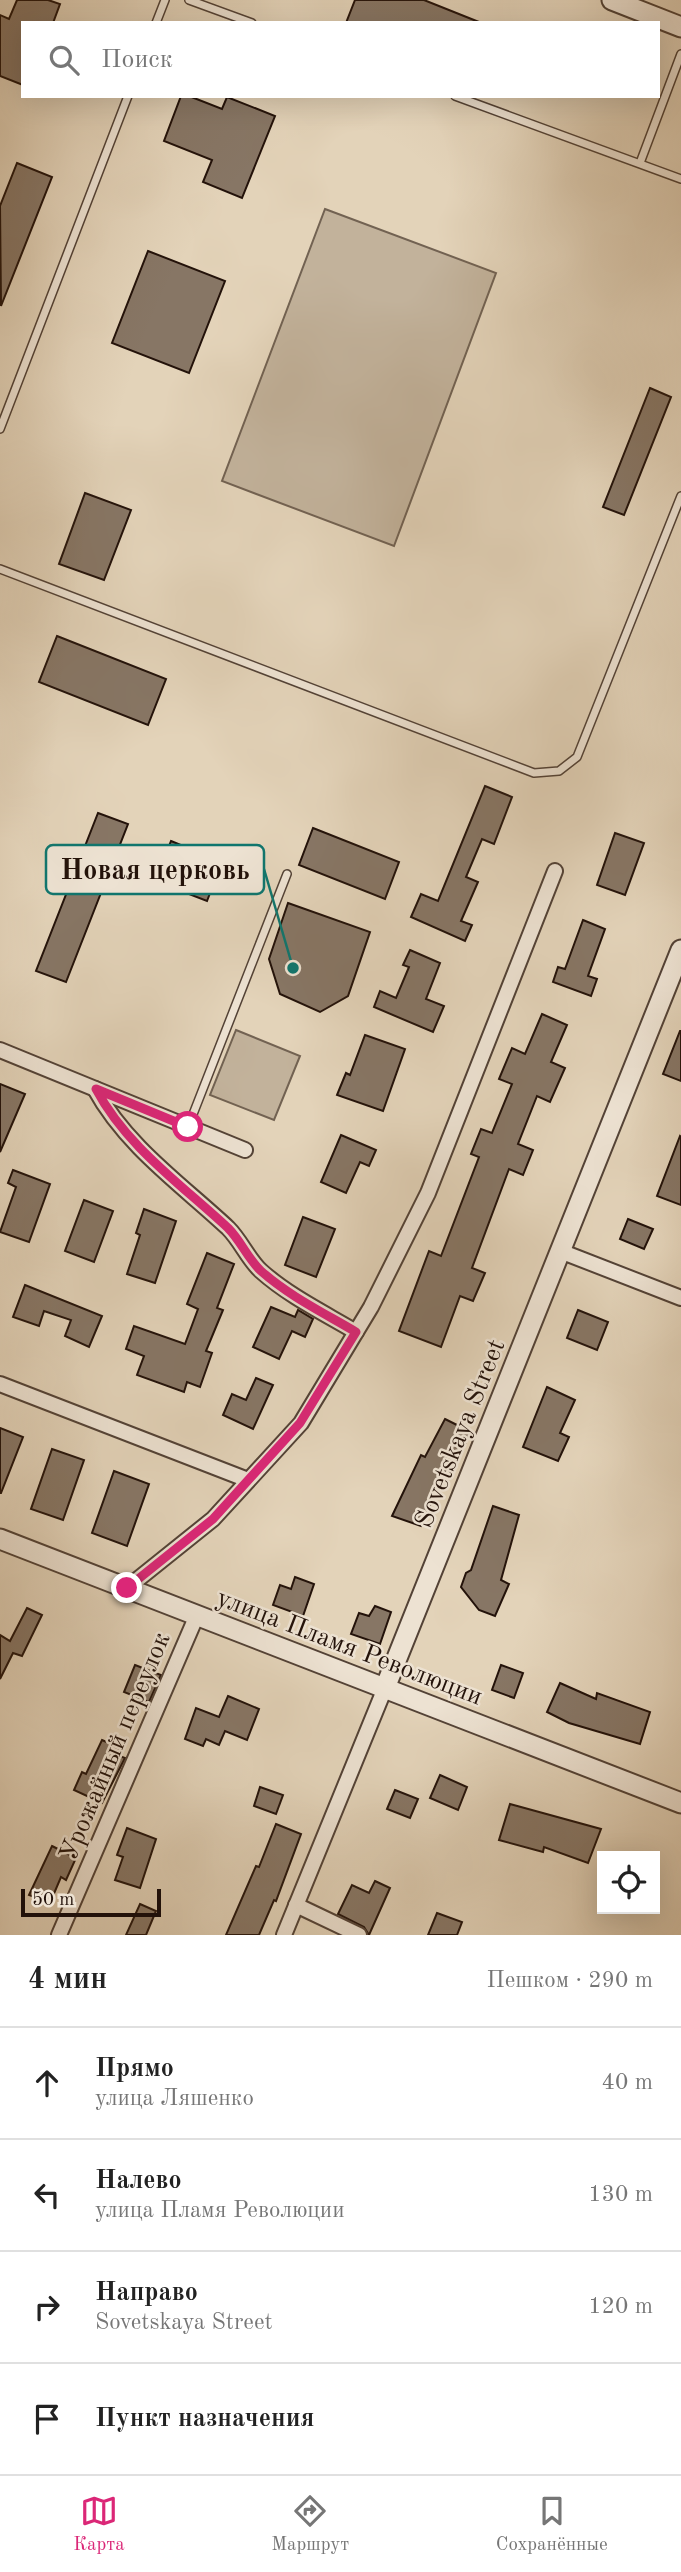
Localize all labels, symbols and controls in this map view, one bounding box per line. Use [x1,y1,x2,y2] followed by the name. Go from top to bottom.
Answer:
[21,21,660,98] search box
[45,41,83,79] icon: search
[101,47,173,73] text: Поиск
[46,845,264,894] callout: Новая церковь
[60,858,250,886] text: Новая церковь
[172,1111,203,1142] route start
[411,1336,511,1532] street label: Sovetskaya Street
[111,1572,142,1603] route end
[213,1585,486,1711] street label: улица Пламя Революции
[56,1629,176,1865] street label: Урожайный переулок
[597,1851,660,1914] map controls
[597,1851,660,1914] button: locate
[21,1886,161,1918] scale bar
[32,1891,74,1910] text: 50 m
[28,1965,107,1995] text: 4 мин
[487,1969,653,1992] text: Пешком · 290 m
[95,2056,174,2082] text: Прямо
[28,2064,66,2102] icon: ahead
[602,2071,653,2094] text: 40 m
[95,2087,254,2110] text: улица Ляшенко
[95,2168,182,2194] text: Налево
[28,2176,66,2214] icon: left
[588,2183,653,2206] text: 130 m
[95,2199,345,2222] text: улица Пламя Революции
[95,2280,198,2306] text: Направо
[28,2288,66,2326] icon: right
[588,2295,653,2318] text: 120 m
[95,2311,273,2334] text: Sovetskaya Street
[28,2400,66,2438] icon: arrive
[95,2406,314,2432] text: Пункт назначения
[73,2492,125,2557] tab: Карта
[271,2492,349,2557] tab: Маршрут
[496,2492,608,2557] tab: Сохранённые

